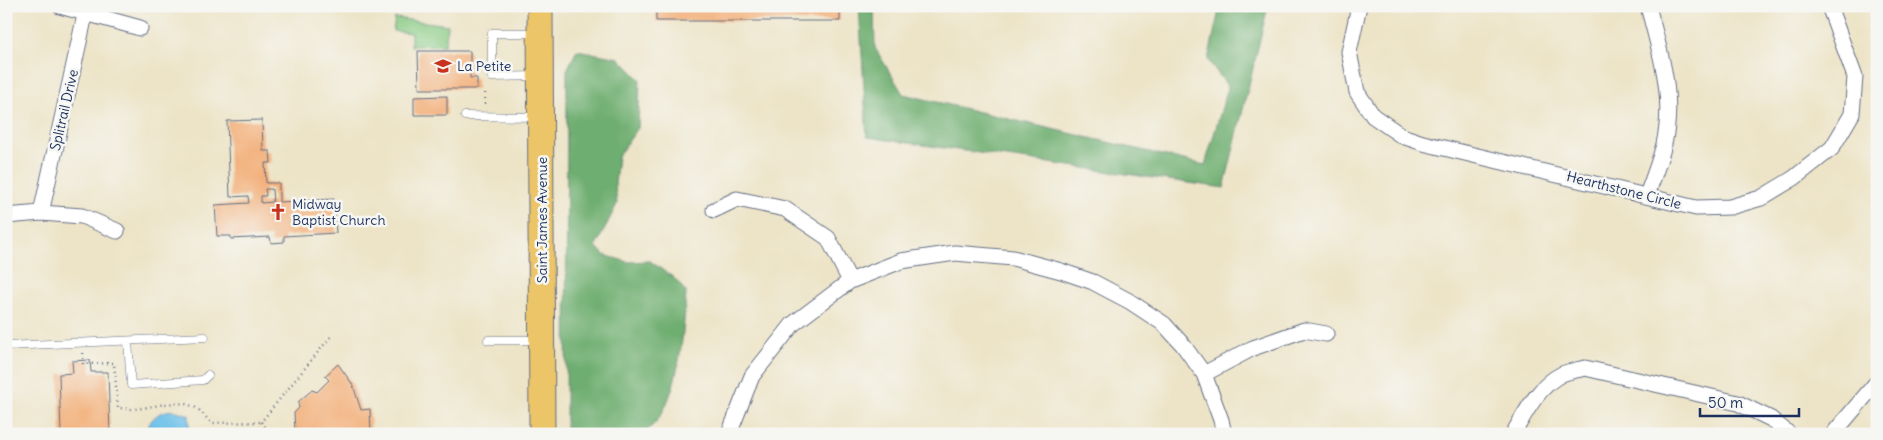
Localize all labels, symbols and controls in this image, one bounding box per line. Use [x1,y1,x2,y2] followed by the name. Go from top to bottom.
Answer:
[433,56,453,76] school or university icon: La Petite
[457,57,511,75] place label: La Petite
[46,68,82,152] street label: Splitrail Drive
[533,157,551,283] street label: Saint James Avenue
[1565,167,1683,213] street label: Hearthstone Circle
[292,195,386,229] place label: Midway Baptist Church
[268,202,288,222] church icon: Midway Baptist Church
[1700,385,1799,417] scale bar
[1708,393,1743,412] text: 50 m

